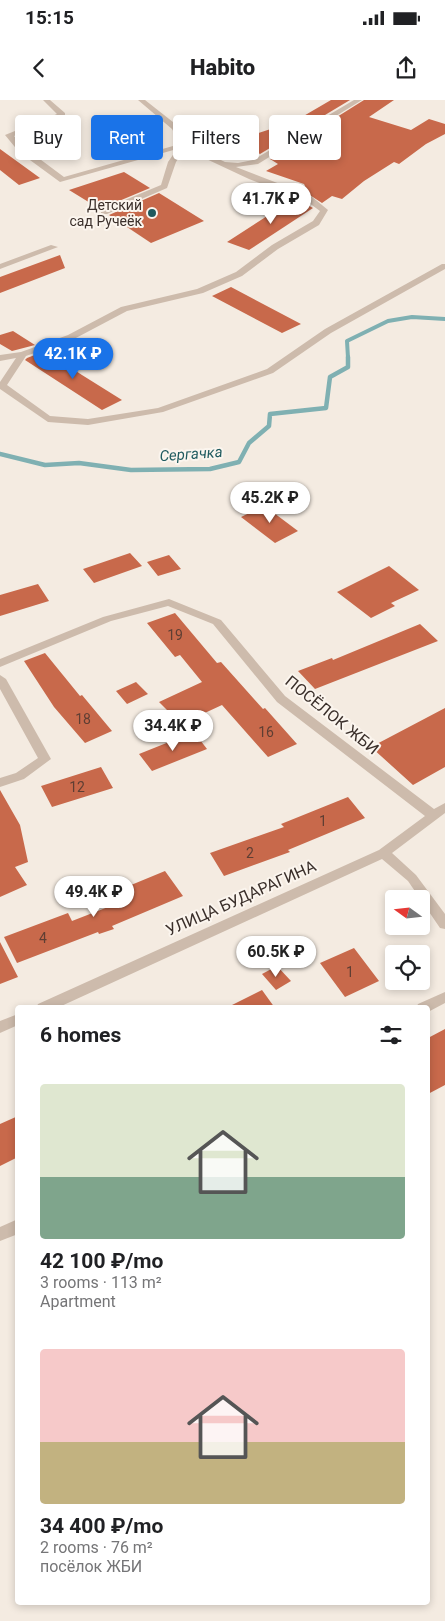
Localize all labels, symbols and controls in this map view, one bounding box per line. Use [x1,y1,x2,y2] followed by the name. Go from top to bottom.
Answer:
[25,6,74,29] text: 15:15
[25,54,53,82] icon: back
[392,54,420,82] icon: share
[190,55,255,80] text: Habito
[15,115,81,160] chip: Buy
[91,115,163,160] chip: Rent
[173,115,259,160] chip: Filters
[269,115,341,160] chip: New
[225,182,317,225] pin: 41.7K ₽
[242,189,300,208] text: 41.7K ₽
[70,197,142,229] place label: Детский сад Ручеёк
[146,207,158,219] marker: Детский сад Ручеёк
[27,338,119,380] pin: 42.1K ₽
[44,344,102,363] text: 42.1K ₽
[159,443,223,465] water label: Сергачка
[224,482,316,524] pin: 45.2K ₽
[241,488,299,507] text: 45.2K ₽
[167,627,183,643] house number: 19
[282,672,382,758] street label: ПОСЁЛОК ЖБИ
[127,710,219,752] pin: 34.4K ₽
[75,711,91,727] house number: 18
[144,716,202,735] text: 34.4K ₽
[258,724,274,740] house number: 16
[69,779,85,795] house number: 12
[319,813,327,829] house number: 1
[246,845,254,861] house number: 2
[163,856,320,940] street label: УЛИЦА БУДАРАГИНА
[48,876,140,918] pin: 49.4K ₽
[65,882,123,901] text: 49.4K ₽
[385,890,430,935] north arrow
[385,890,430,990] map controls
[39,930,47,946] house number: 4
[230,936,322,978] pin: 60.5K ₽
[247,942,305,961] text: 60.5K ₽
[385,945,430,990] button: locate
[346,964,354,980] house number: 1
[377,1021,405,1049] icon: filters
[40,1023,121,1047] text: 6 homes
[178,1117,268,1207] icon: home
[40,1249,163,1273] text: 42 100 ₽/mo
[40,1273,162,1292] text: 3 rooms · 113 m²
[40,1292,116,1311] text: Apartment
[178,1382,268,1472] icon: home
[40,1514,163,1538] text: 34 400 ₽/mo
[40,1538,153,1557] text: 2 rooms · 76 m²
[40,1557,142,1576] text: посёлок ЖБИ

